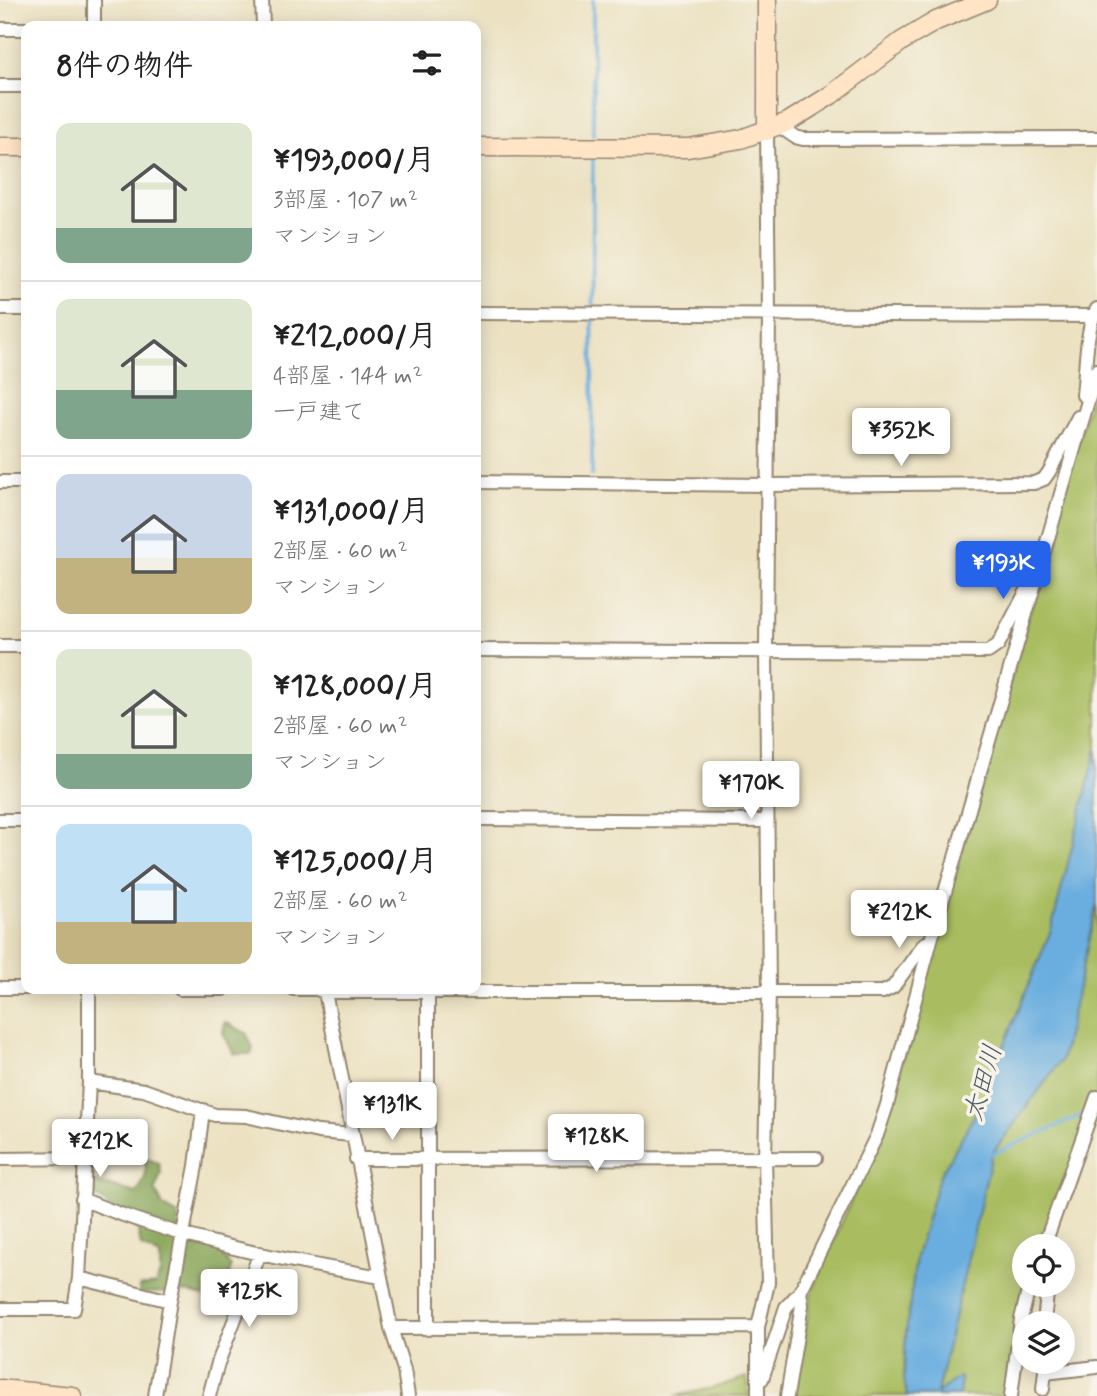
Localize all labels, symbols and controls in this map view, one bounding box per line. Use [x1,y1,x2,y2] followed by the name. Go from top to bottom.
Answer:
[408,44,446,82] icon: filters
[56,47,193,86] text: 8件の物件
[273,141,435,180] text: ¥193,000/月
[112,151,196,235] icon: home
[273,186,418,216] text: 3部屋 · 107 m²
[273,222,387,252] text: マンション
[273,317,437,356] text: ¥212,000/月
[112,327,196,411] icon: home
[273,362,423,392] text: 4部屋 · 144 m²
[273,398,365,428] text: 一戸建て
[852,408,950,468] pin: ¥352K
[868,416,934,446] text: ¥352K
[273,492,430,531] text: ¥131,000/月
[112,502,196,586] icon: home
[273,537,408,567] text: 2部屋 · 60 m²
[954,542,1052,601] pin: ¥193K
[972,549,1034,579] text: ¥193K
[273,573,387,603] text: マンション
[273,667,437,706] text: ¥128,000/月
[112,677,196,761] icon: home
[273,712,408,742] text: 2部屋 · 60 m²
[273,748,387,778] text: マンション
[702,762,800,821] pin: ¥170K
[718,769,784,799] text: ¥170K
[273,842,438,881] text: ¥125,000/月
[112,852,196,936] icon: home
[273,887,408,917] text: 2部屋 · 60 m²
[850,890,948,950] pin: ¥212K
[867,898,931,928] text: ¥212K
[273,923,387,953] text: マンション
[957,1041,1011,1125] water label: 太田川
[343,1082,441,1142] pin: ¥131K
[363,1090,421,1120] text: ¥131K
[547,1114,645,1174] pin: ¥128K
[51,1120,149,1179] pin: ¥212K
[564,1122,628,1152] text: ¥128K
[68,1127,132,1157] text: ¥212K
[1012,1234,1075,1374] map controls
[1012,1234,1075,1297] button: locate
[200,1270,298,1329] pin: ¥125K
[217,1277,281,1307] text: ¥125K
[1012,1311,1075,1374] button: layers

